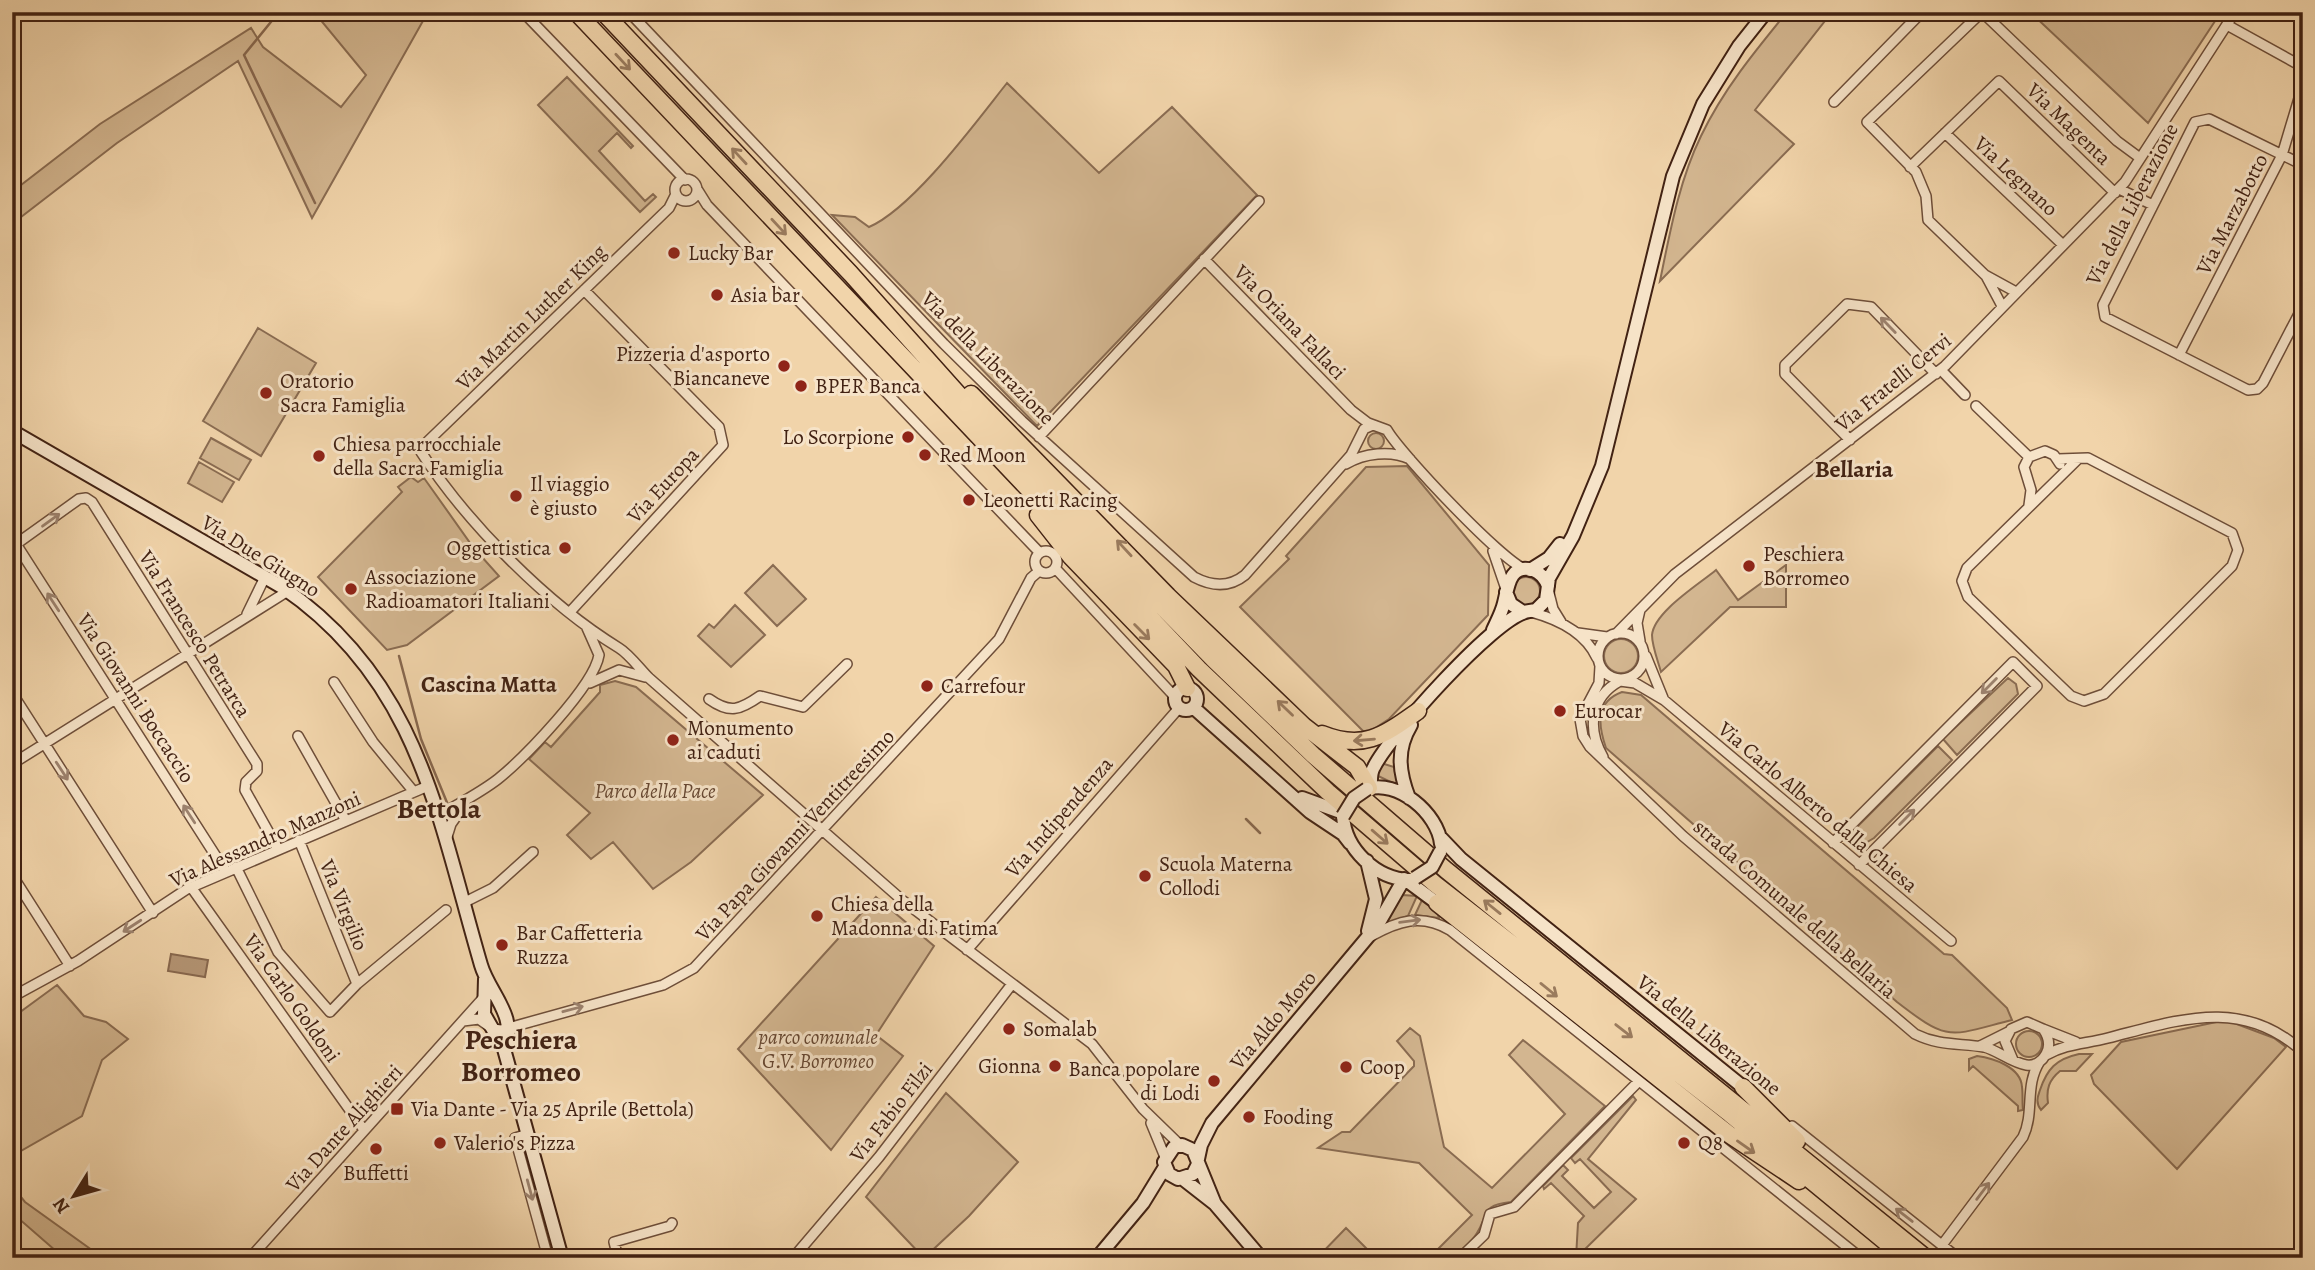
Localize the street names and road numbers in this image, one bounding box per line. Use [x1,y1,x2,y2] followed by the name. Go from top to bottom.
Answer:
[2020,76,2117,172] street label: Via Magenta
[2079,118,2185,291] street label: Via della Liberazione
[1967,129,2064,222] street label: Via Legnano
[2189,149,2274,280] street label: Via Marzabotto
[449,238,613,397] street label: Via Martin Luther King
[1227,258,1352,386] street label: Via Oriana Fallaci
[914,284,1061,431] street label: Via della Liberazione
[1828,326,1957,438] street label: Via Fratelli Cervi
[620,441,706,530] street label: Via Europa
[196,508,326,604] street label: Via Due Giugno
[132,544,258,723] street label: Via Francesco Petrarca
[70,607,201,788] street label: Via Giovanni Boccaccio
[1712,715,1924,899] street label: Via Carlo Alberto dalla Chiesa
[689,723,901,948] street label: Via Papa Giovanni Ventitreesimo
[998,750,1119,884] street label: Via Indipendenza
[164,784,365,894] street label: Via Alessandro Manzoni
[1687,813,1903,1005] street label: strada Comunale della Bellaria
[313,854,375,955] street label: Via Virgilio
[237,927,347,1068] street label: Via Carlo Goldoni
[1223,965,1323,1076] street label: Via Aldo Moro
[1630,968,1787,1102] street label: Via della Liberazione
[843,1056,939,1169] street label: Via Fabio Filzi
[279,1058,409,1198] street label: Via Dante Alighieri

